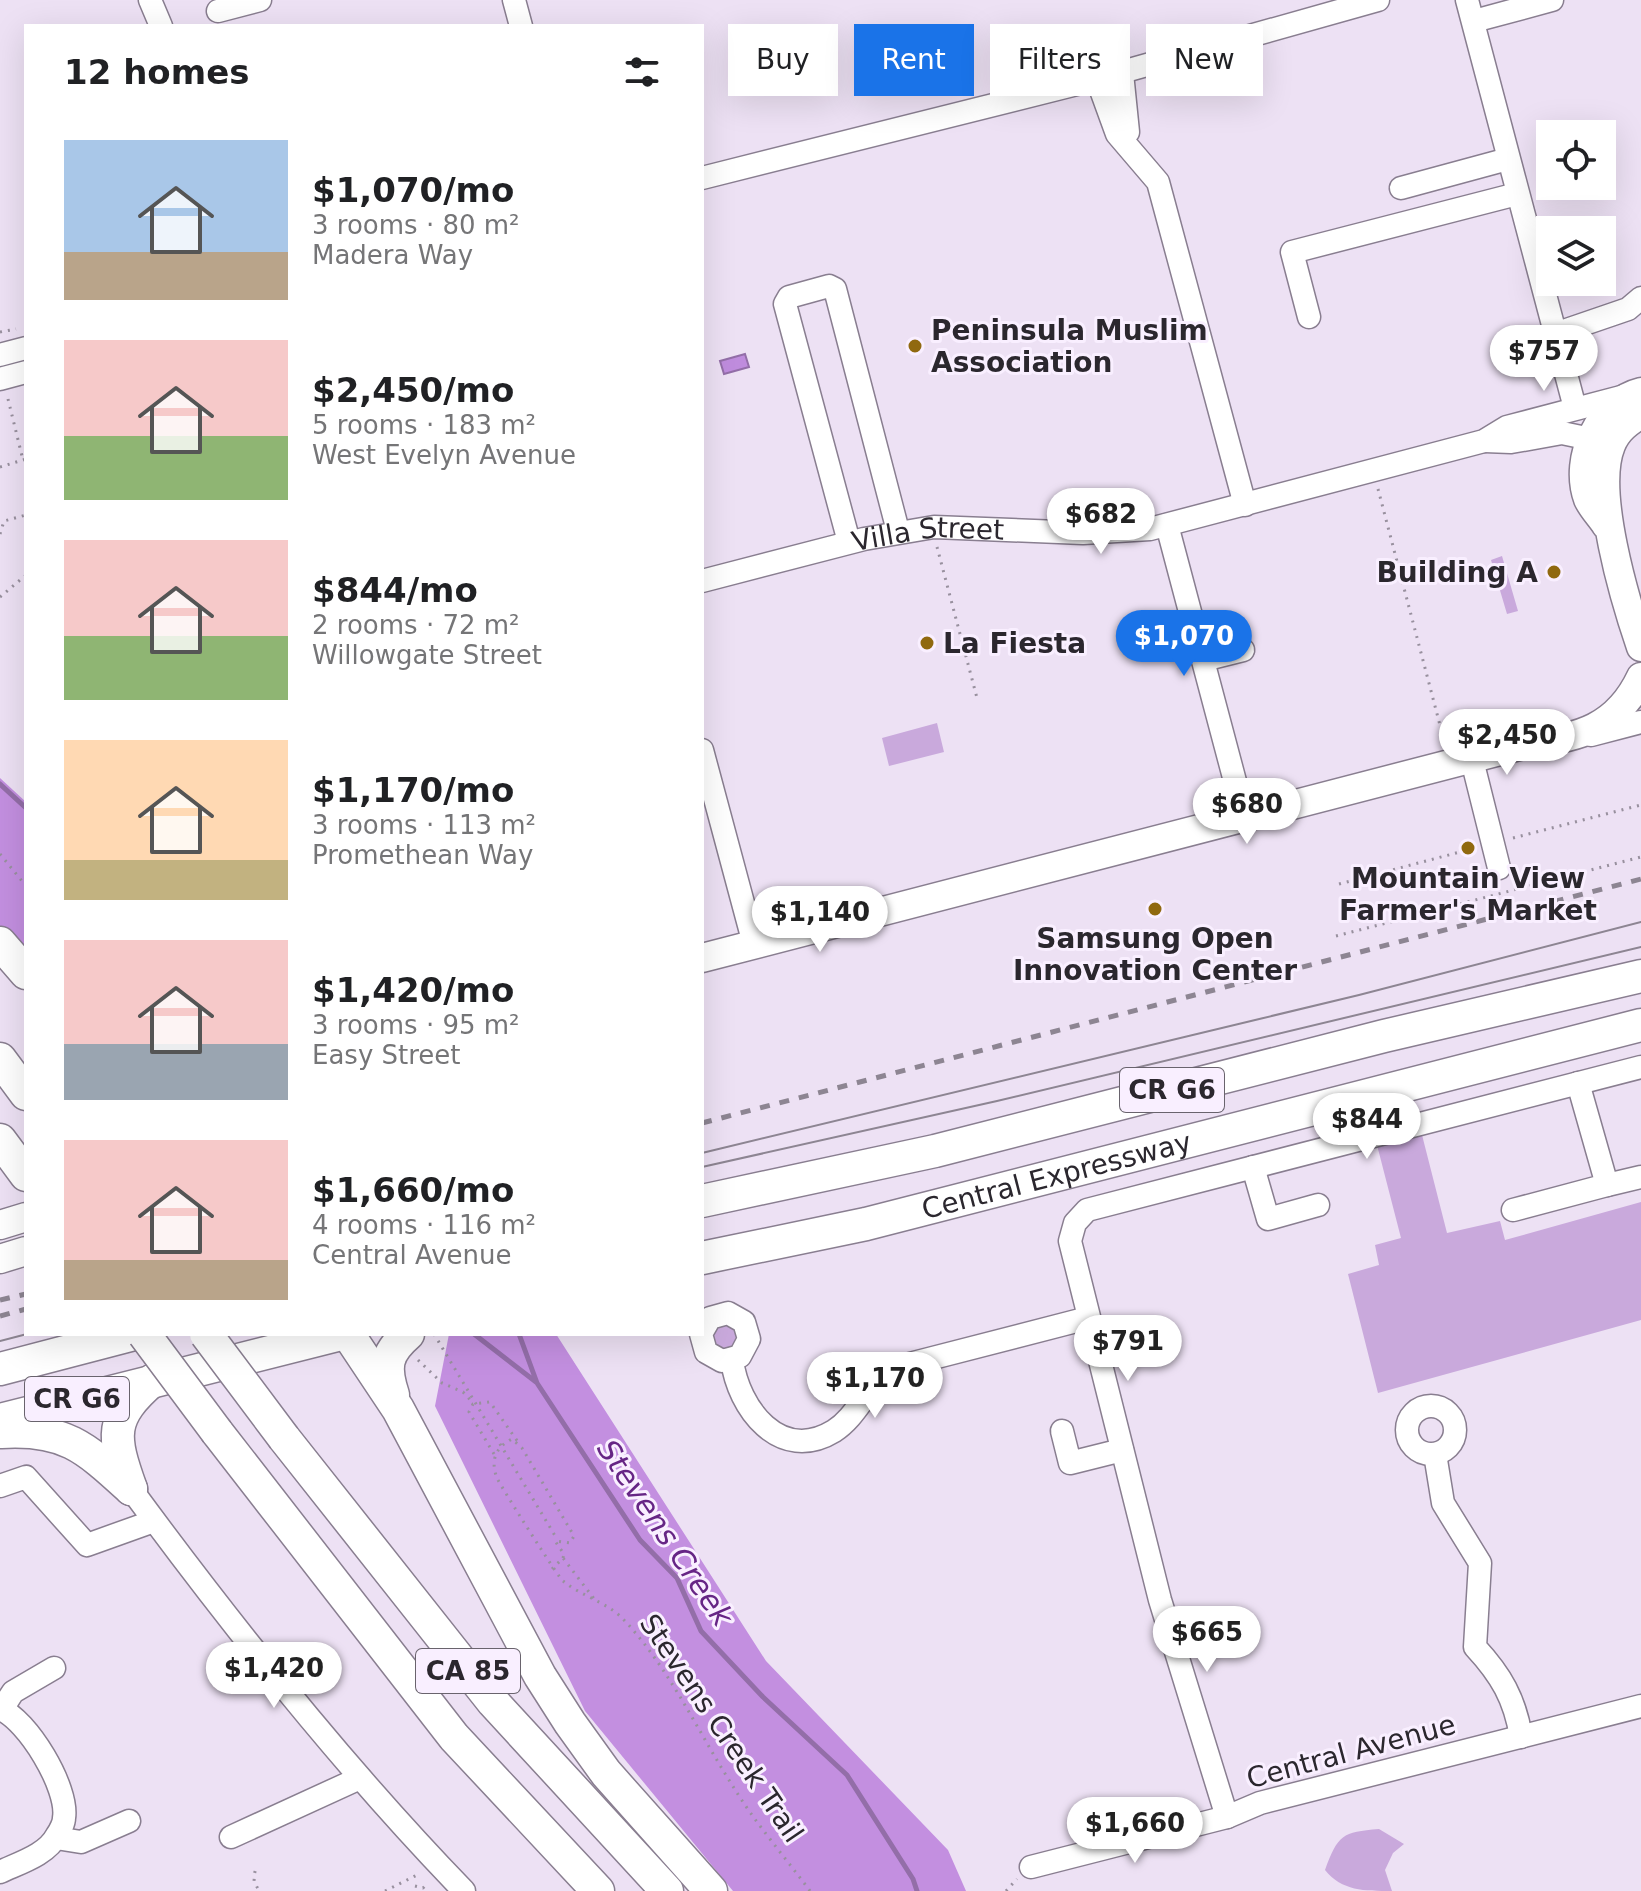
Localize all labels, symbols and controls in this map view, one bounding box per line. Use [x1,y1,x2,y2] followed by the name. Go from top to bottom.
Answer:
[728,24,838,96] chip: Buy
[854,24,974,96] chip: Rent
[990,24,1130,96] chip: Filters
[1146,24,1263,96] chip: New
[620,50,664,94] icon: filters
[64,52,249,92] text: 12 homes
[1536,120,1616,296] map controls
[1536,120,1616,200] button: locate
[312,170,514,210] text: $1,070/mo
[128,172,224,268] icon: home
[312,210,520,240] text: 3 rooms · 80 m²
[1536,216,1616,296] button: layers
[312,240,473,270] text: Madera Way
[931,314,1208,379] place label: Peninsula Muslim Association
[1497,325,1591,393] pin: $757
[1508,336,1580,366] text: $757
[906,337,924,355] marker: Peninsula Muslim Association
[312,370,514,410] text: $2,450/mo
[128,372,224,468] icon: home
[312,410,536,440] text: 5 rooms · 183 m²
[312,440,576,470] text: West Evelyn Avenue
[1054,488,1148,556] pin: $682
[1065,499,1137,529] text: $682
[848,511,1005,558] street label: Villa Street
[1376,556,1538,589] place label: Building A
[1545,563,1563,581] marker: Building A
[312,570,478,610] text: $844/mo
[128,572,224,668] icon: home
[312,610,520,640] text: 2 rooms · 72 m²
[1119,610,1249,678] pin: $1,070
[1134,621,1234,651] text: $1,070
[943,627,1086,660] place label: La Fiesta
[918,634,936,652] marker: La Fiesta
[312,640,542,670] text: Willowgate Street
[1442,709,1572,777] pin: $2,450
[1457,720,1557,750] text: $2,450
[312,770,514,810] text: $1,170/mo
[128,772,224,868] icon: home
[1200,778,1294,846] pin: $680
[1211,789,1283,819] text: $680
[312,810,536,840] text: 3 rooms · 113 m²
[1459,839,1477,857] marker: Mountain View Farmer's Market
[312,840,533,870] text: Promethean Way
[1339,862,1597,927] place label: Mountain View Farmer's Market
[755,886,885,954] pin: $1,140
[770,897,870,927] text: $1,140
[1146,900,1164,918] marker: Samsung Open Innovation Center
[1013,922,1297,987] place label: Samsung Open Innovation Center
[312,970,514,1010] text: $1,420/mo
[128,972,224,1068] icon: home
[312,1010,520,1040] text: 3 rooms · 95 m²
[312,1040,461,1070] text: Easy Street
[1120,1068,1224,1112] road number: CR G6
[1320,1093,1414,1161] pin: $844
[1331,1104,1403,1134] text: $844
[918,1125,1195,1226] street label: Central Expressway
[312,1170,514,1210] text: $1,660/mo
[128,1172,224,1268] icon: home
[312,1210,536,1240] text: 4 rooms · 116 m²
[312,1240,512,1270] text: Central Avenue
[1081,1315,1175,1383] pin: $791
[1092,1326,1164,1356] text: $791
[810,1352,940,1420] pin: $1,170
[825,1363,925,1393] text: $1,170
[25,1377,129,1421] road number: CR G6
[590,1433,742,1634] water label: Stevens Creek
[1160,1606,1254,1674] pin: $665
[633,1608,810,1849] street label: Stevens Creek Trail
[1171,1617,1243,1647] text: $665
[209,1642,339,1710] pin: $1,420
[416,1649,520,1693] road number: CA 85
[224,1653,324,1683] text: $1,420
[1243,1708,1459,1795] street label: Central Avenue
[1070,1797,1200,1865] pin: $1,660
[1085,1808,1185,1838] text: $1,660

